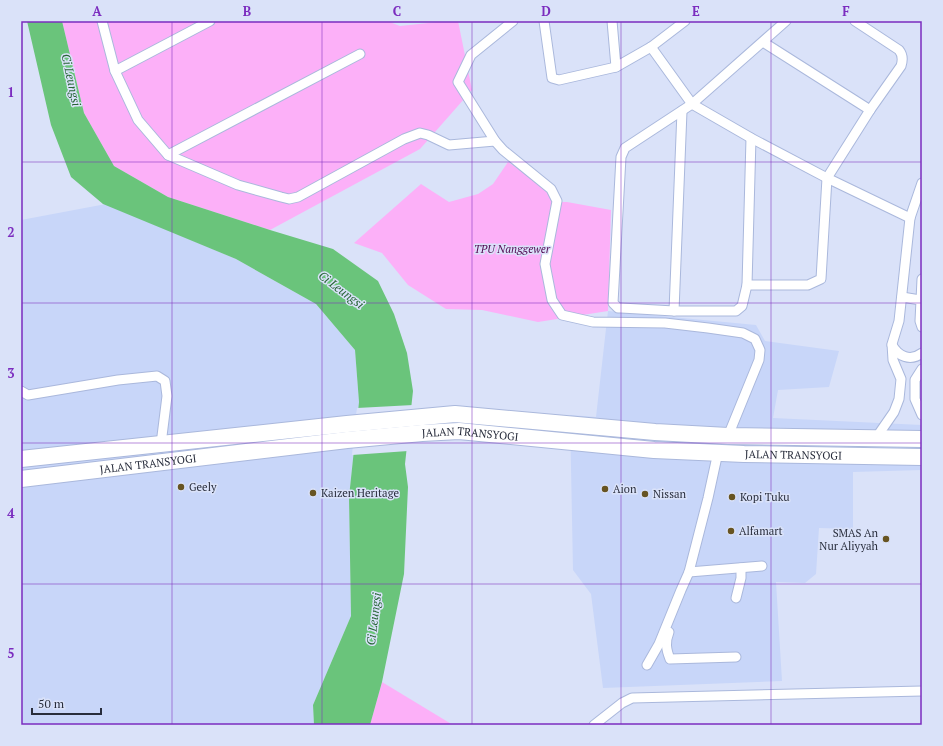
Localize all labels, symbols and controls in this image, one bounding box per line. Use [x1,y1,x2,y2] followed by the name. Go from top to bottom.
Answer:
[92,2,102,20] text: A
[243,2,251,20] text: B
[393,2,401,20] text: C
[541,2,551,20] text: D
[692,2,700,20] text: E
[842,2,850,20] text: F
[59,52,84,108] water label: Ci Leungsi
[7,83,15,101] text: 1
[7,223,15,241] text: 2
[474,242,551,256] park label: TPU Nanggewer
[316,268,368,312] water label: Ci Leungsi
[7,364,15,382] text: 3
[421,424,519,444] street label: JALAN TRANSYOGI
[745,447,842,463] street label: JALAN TRANSYOGI
[99,451,197,477] street label: JALAN TRANSYOGI
[189,480,217,494] place label: Geely
[176,482,186,492] marker: Geely
[613,482,637,496] place label: Aion
[600,484,610,494] marker: Aion
[321,486,399,500] place label: Kaizen Heritage
[653,487,686,501] place label: Nissan
[308,488,318,498] marker: Kaizen Heritage
[640,489,650,499] marker: Nissan
[740,490,790,504] place label: Kopi Tuku
[727,492,737,502] marker: Kopi Tuku
[7,504,15,522] text: 4
[739,524,783,538] place label: Alfamart
[726,526,736,536] marker: Alfamart
[819,526,879,553] place label: SMAS An Nur Aliyyah
[881,534,891,544] marker: SMAS An Nur Aliyyah
[363,591,384,646] water label: Ci Leungsi
[7,644,15,662] text: 5
[32,690,101,716] scale bar
[38,696,65,711] text: 50 m

